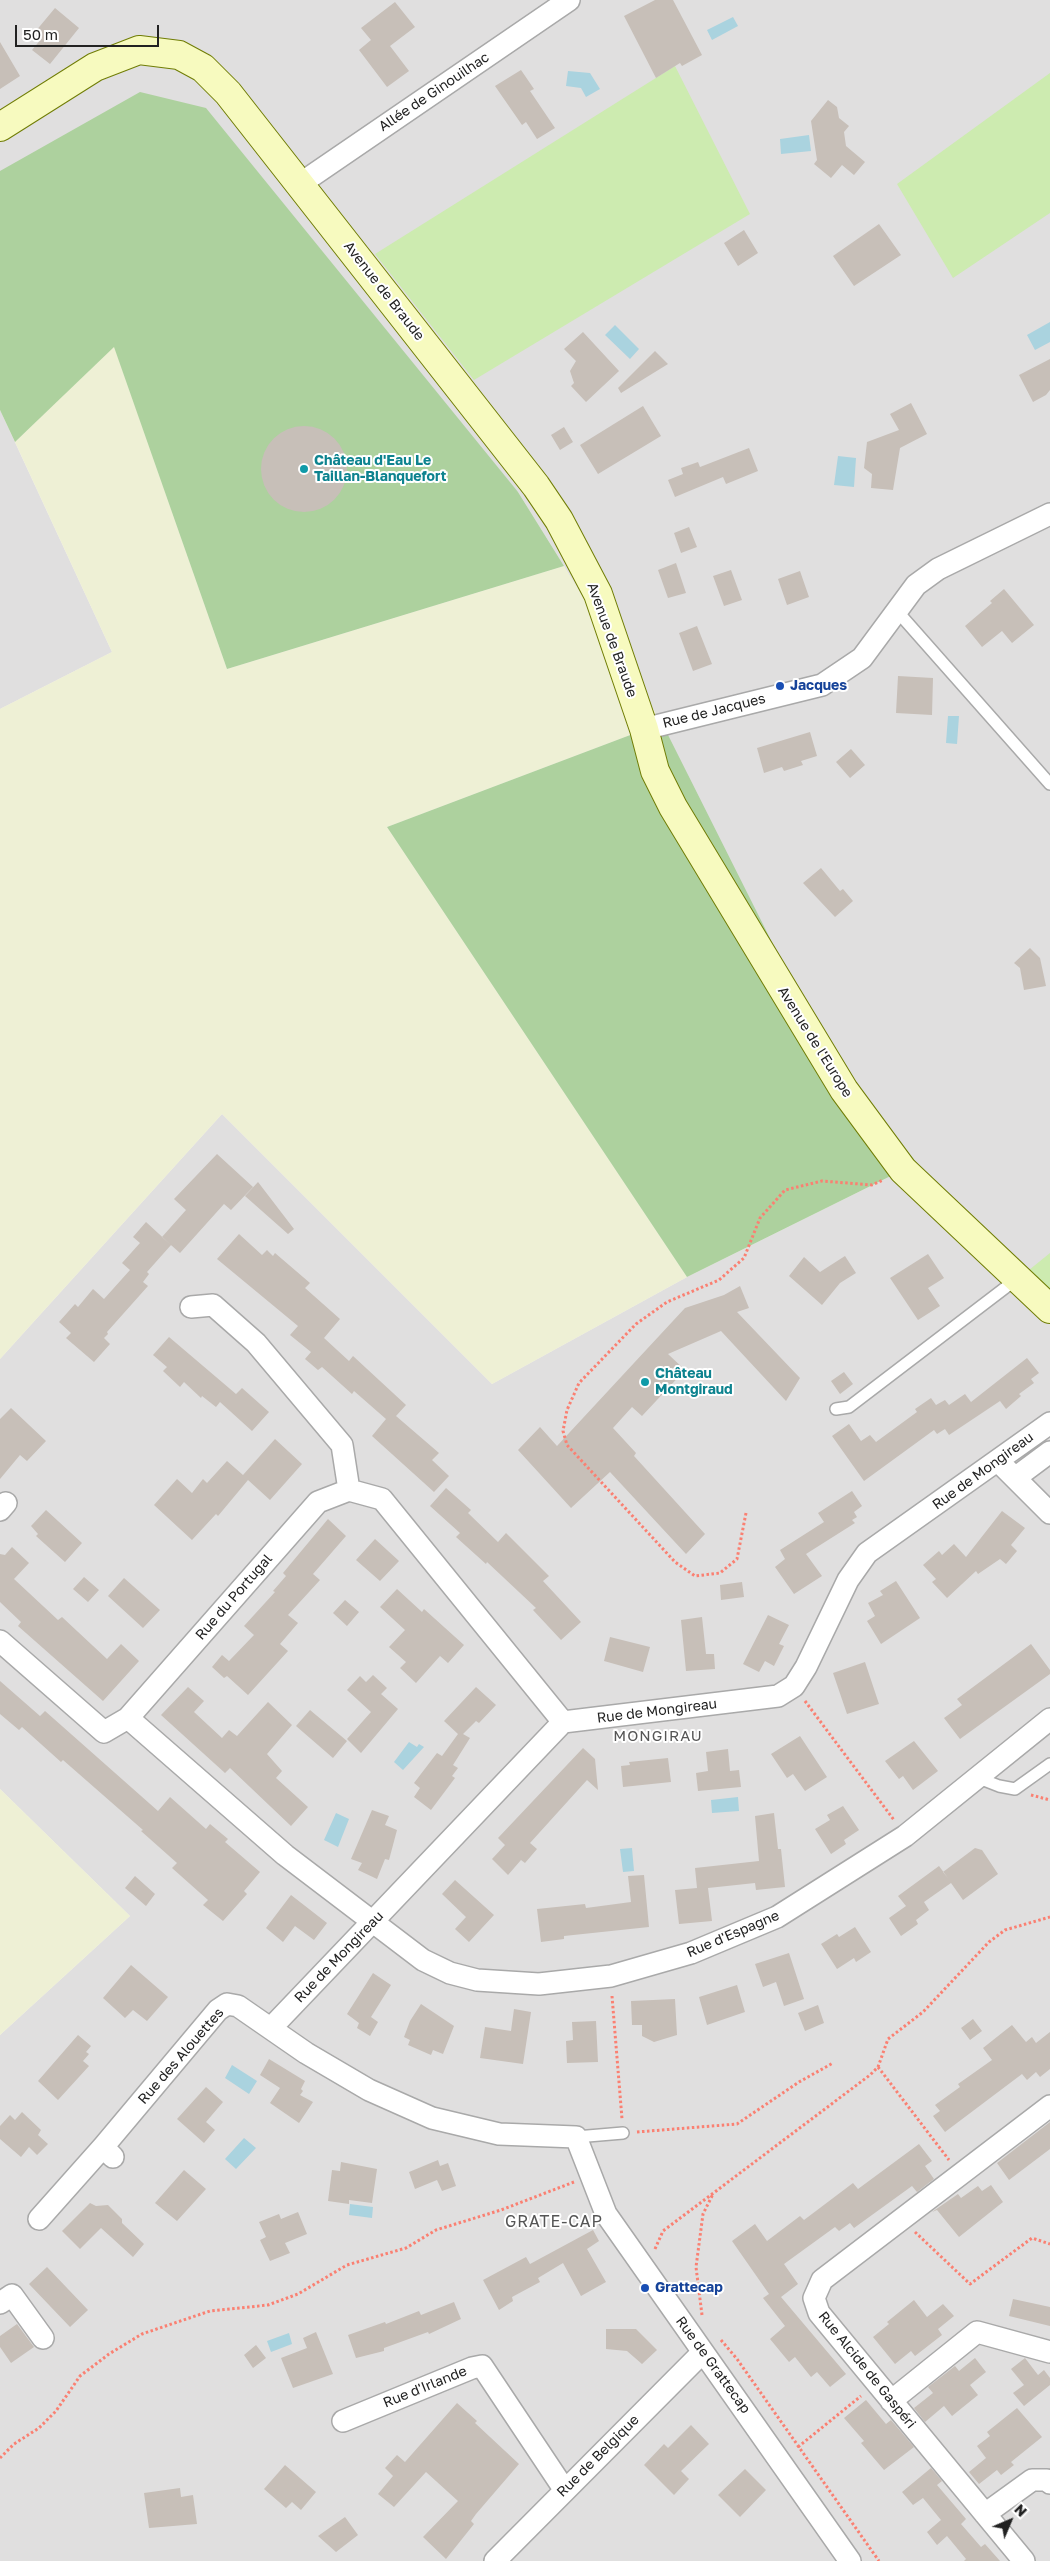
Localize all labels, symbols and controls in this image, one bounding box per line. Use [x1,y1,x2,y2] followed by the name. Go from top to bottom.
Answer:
[18,15,161,47] scale bar
[23,25,58,43] text: 50 m
[376,49,492,135] street label: Allée de Ginouilhac
[340,238,428,344] street label: Avenue de Braude
[314,453,446,486] place label: Château d'Eau Le Taillan-Blanquefort
[298,463,310,475] marker: Château d'Eau Le Taillan-Blanquefort
[583,580,641,700] street label: Avenue de Braude
[790,678,847,694] place label: Jacques
[774,680,786,692] marker: Jacques
[661,690,767,732] street label: Rue de Jacques
[774,983,856,1101] street label: Avenue de l'Europe
[655,1366,733,1398] place label: Château Montgiraud
[639,1376,651,1388] marker: Château Montgiraud
[929,1429,1037,1513] street label: Rue de Mongireau
[192,1551,276,1643] street label: Rue du Portugal
[596,1695,718,1727] street label: Rue de Mongireau
[612,1727,704,1745] district label: MONGIRAU
[684,1907,782,1961] street label: Rue d'Espagne
[291,1908,387,2006] street label: Rue de Mongireau
[135,2004,227,2108] street label: Rue des Alouettes
[504,2212,604,2232] district label: GRATE-CAP
[655,2280,723,2296] place label: Grattecap
[639,2282,651,2294] marker: Grattecap
[815,2308,919,2432] street label: Rue Alcide de Gaspéri
[672,2313,754,2417] street label: Rue de Grattecap
[381,2363,469,2411] street label: Rue d'Irlande
[554,2412,642,2500] street label: Rue de Belgique
[985,2496,1035,2546] north arrow
[1011,2500,1031,2520] text: N

